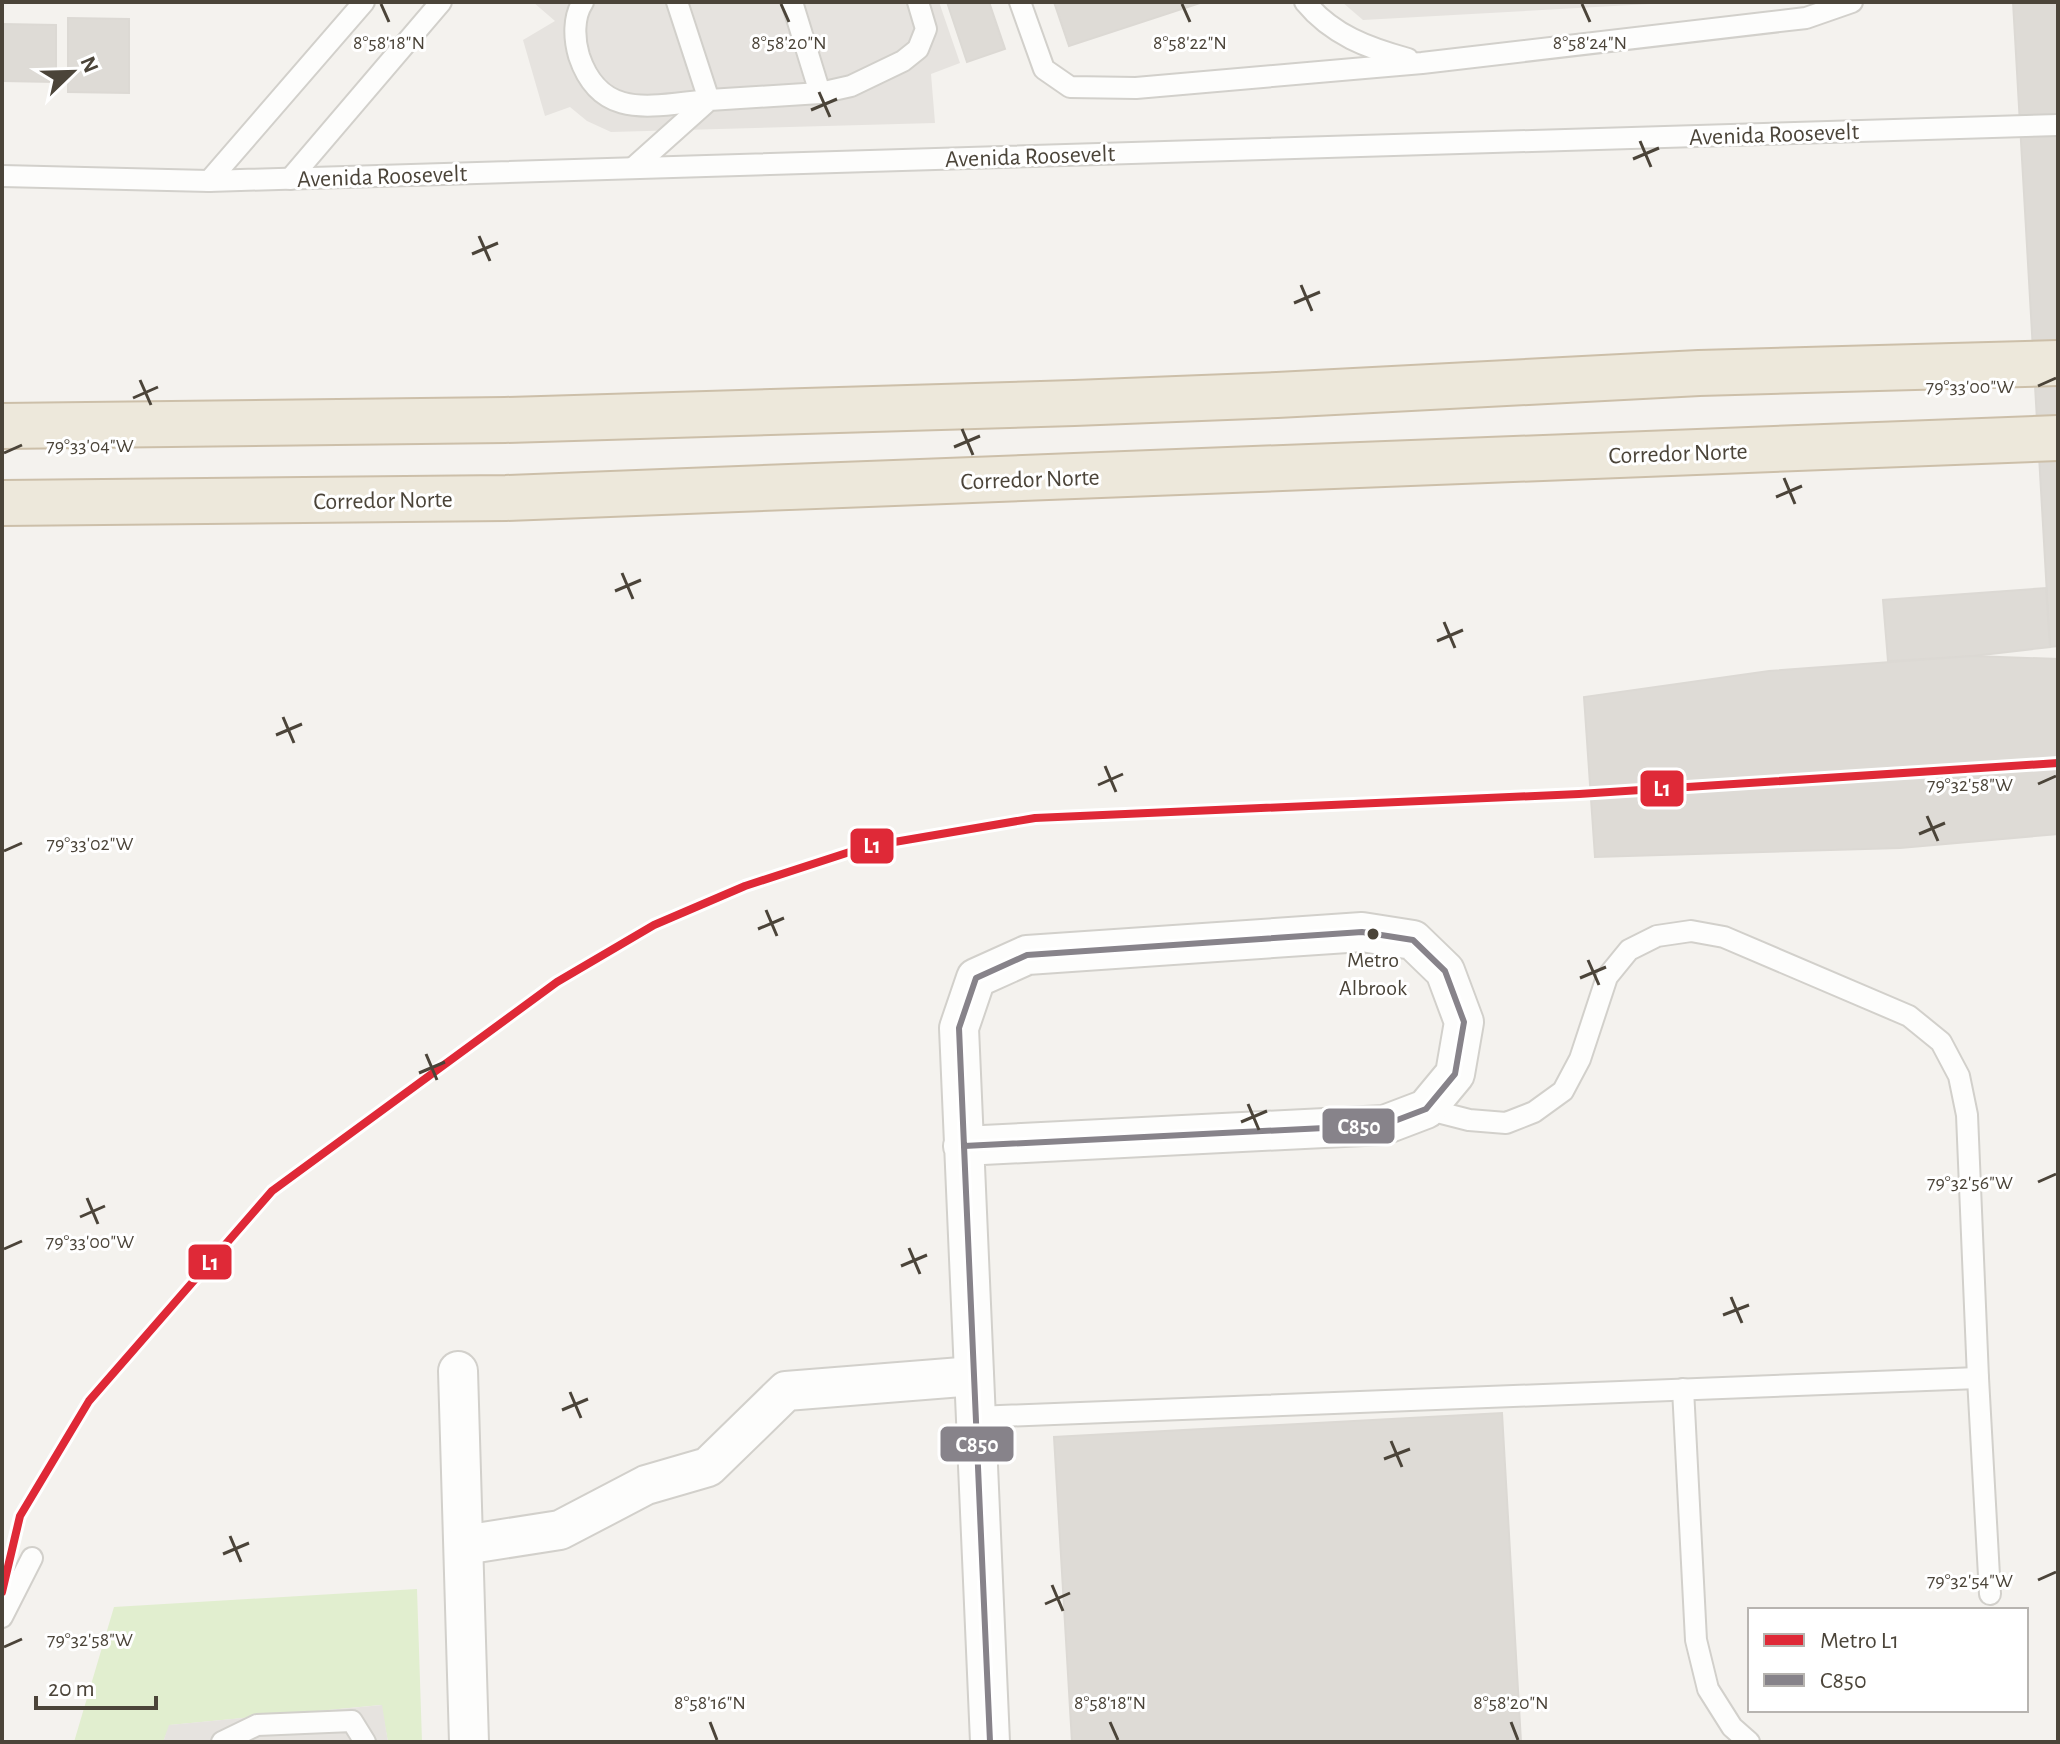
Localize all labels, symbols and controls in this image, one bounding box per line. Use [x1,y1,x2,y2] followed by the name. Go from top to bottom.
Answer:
[32,32,112,112] north arrow
[353,33,425,53] text: 8°58'18"N
[751,33,827,53] text: 8°58'20"N
[1153,33,1227,53] text: 8°58'22"N
[1553,33,1627,53] text: 8°58'24"N
[76,53,103,76] text: N
[1688,120,1860,150] street label: Avenida Roosevelt
[944,142,1116,172] street label: Avenida Roosevelt
[296,162,468,192] street label: Avenida Roosevelt
[1926,377,2014,397] text: 79°33'00"W
[46,436,134,456] text: 79°33'04"W
[1608,440,1748,468] street label: Corredor Norte
[960,466,1100,494] street label: Corredor Norte
[313,488,453,514] street label: Corredor Norte
[1639,769,1685,808] line badge: L1
[1927,775,2013,795] text: 79°32'58"W
[1653,778,1671,800] text: L1
[849,827,895,865] line badge: L1
[47,834,134,854] text: 79°33'02"W
[863,835,881,857] text: L1
[1365,926,1381,942] marker: Metro Albrook
[1339,949,1407,999] place label: Metro Albrook
[1321,1107,1396,1145] line badge: C850
[1337,1116,1381,1138] text: C850
[1927,1173,2013,1193] text: 79°32'56"W
[46,1232,134,1252] text: 79°33'00"W
[187,1243,233,1281] line badge: L1
[201,1252,219,1274] text: L1
[939,1425,1015,1463] line badge: C850
[955,1434,999,1456] text: C850
[1927,1571,2013,1591] text: 79°32'54"W
[1748,1608,2028,1712] legend
[1820,1629,1899,1653] text: Metro L1
[47,1630,133,1650] text: 79°32'58"W
[36,1660,156,1710] scale bar
[1820,1669,1867,1693] text: C850
[48,1677,95,1701] text: 20 m
[674,1693,746,1713] text: 8°58'16"N
[1074,1693,1146,1713] text: 8°58'18"N
[1473,1693,1549,1713] text: 8°58'20"N

